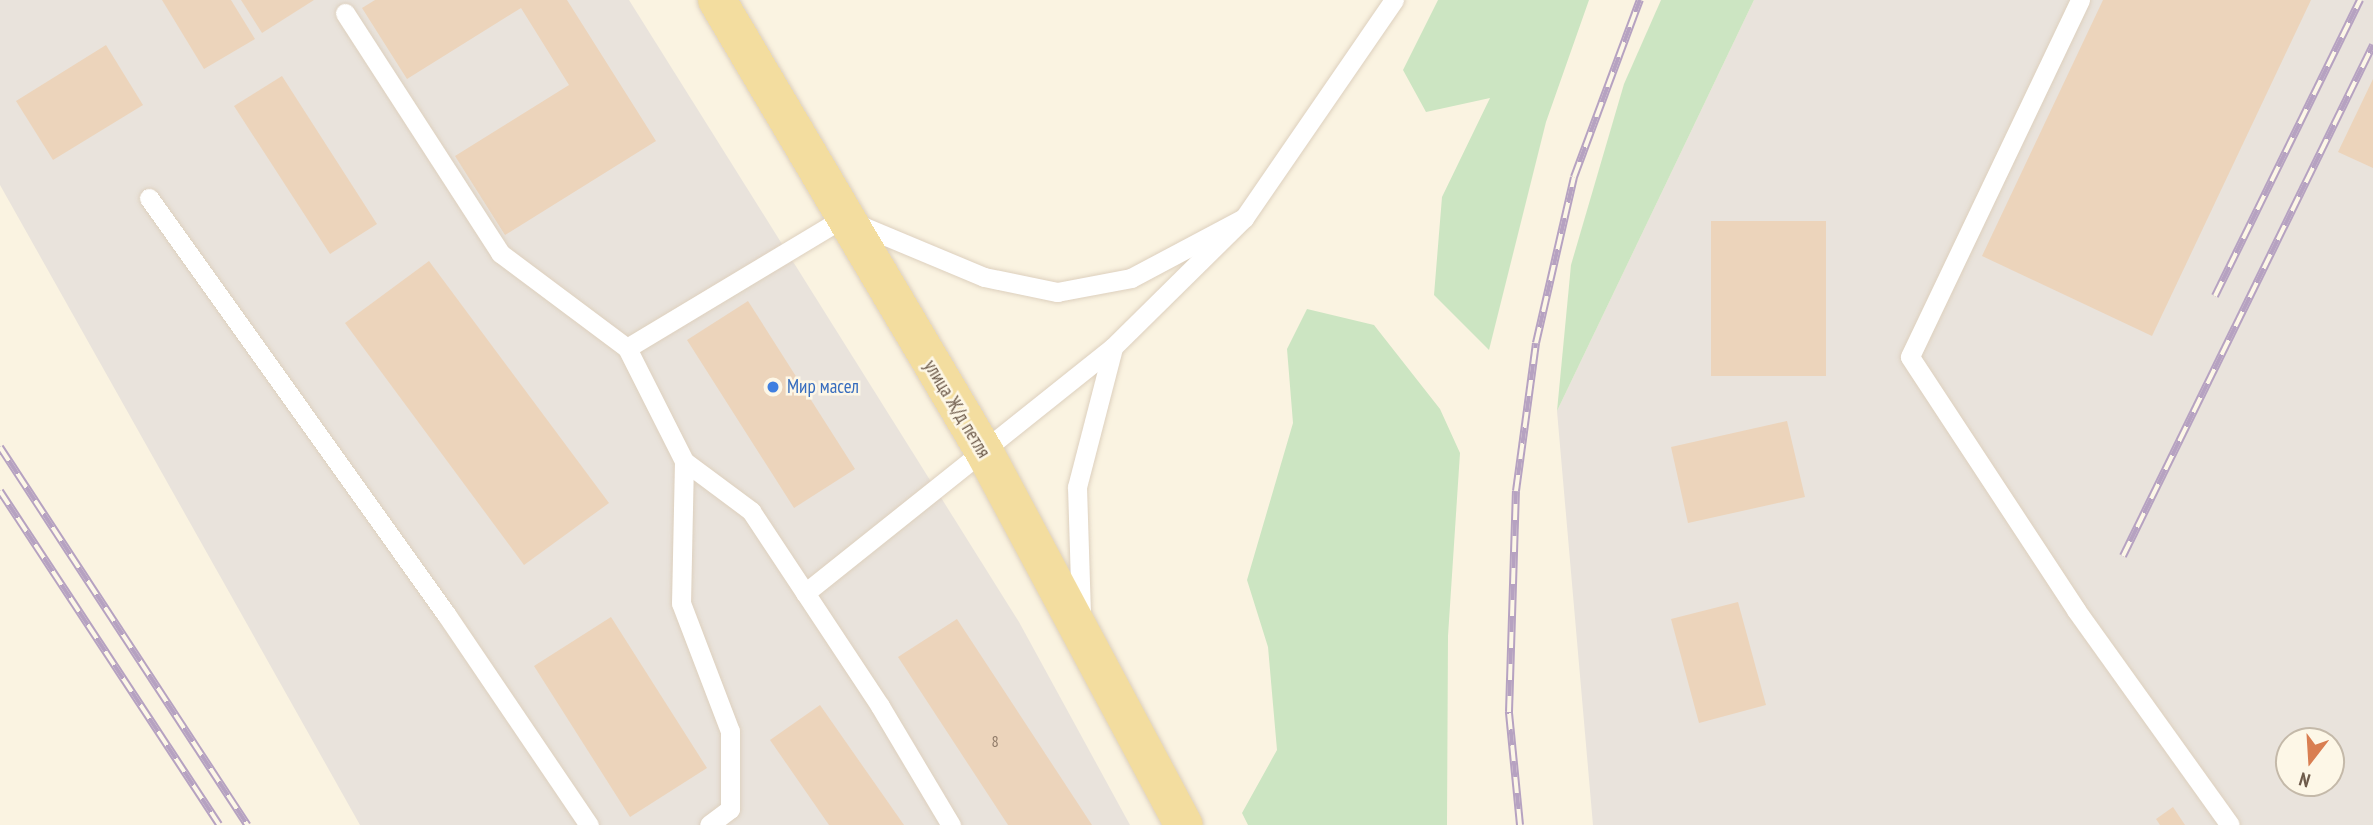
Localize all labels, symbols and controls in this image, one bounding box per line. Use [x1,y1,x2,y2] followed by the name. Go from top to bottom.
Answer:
[919,356,995,462] street label: улица Ж/д петля
[787,376,859,398] place label: Мир масел
[765,379,781,395] marker: Мир масел
[2275,727,2345,797] north arrow
[991,731,999,751] house number: 8
[2296,767,2313,793] text: N

